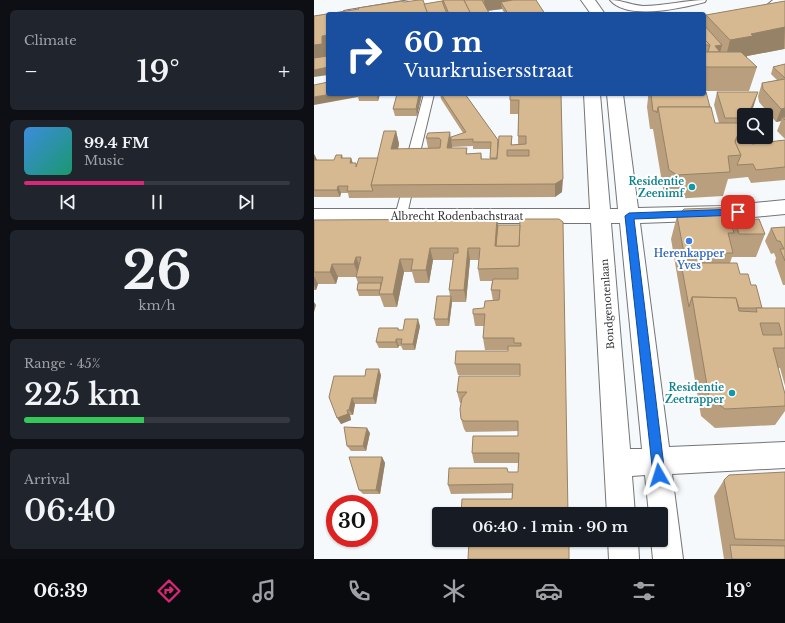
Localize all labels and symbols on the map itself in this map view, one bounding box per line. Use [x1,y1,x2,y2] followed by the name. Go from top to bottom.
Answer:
[628,175,686,200] place label: Residentie Zeenimf
[687,182,697,192] marker: Residentie Zeenimf
[721,195,755,229] pin
[390,210,524,223] street label: Albrecht Rodenbachstraat
[684,236,694,246] marker: Herenkapper Yves
[654,247,724,272] place label: Herenkapper Yves
[598,258,617,350] street label: Bondgenotenlaan
[665,381,724,406] place label: Residentie Zeetrapper
[727,388,737,398] marker: Residentie Zeetrapper
[638,454,680,496] position arrow
[326,495,378,547] speed limit sign: 30

